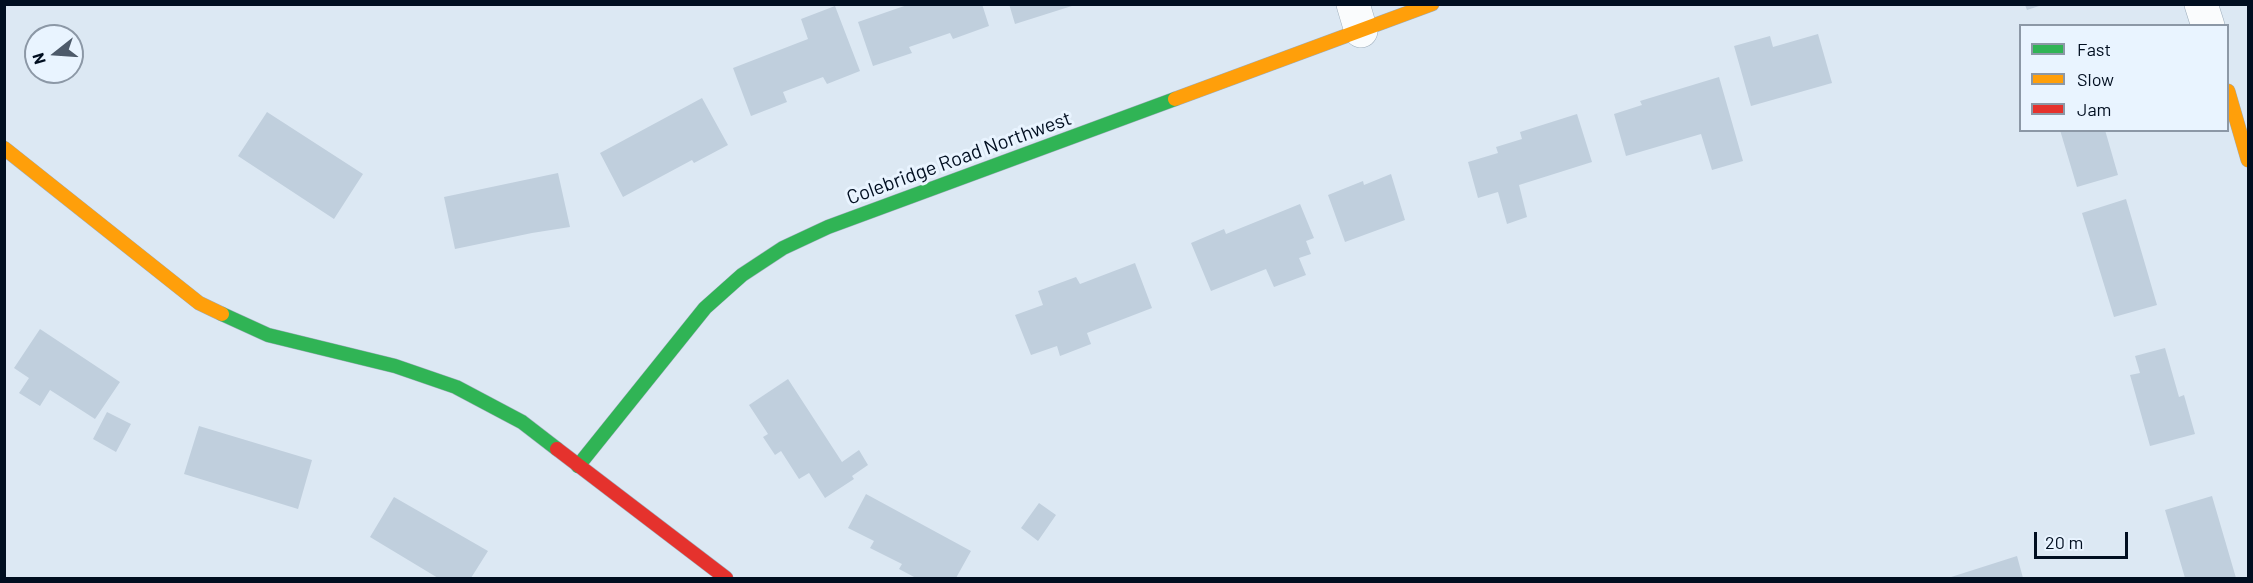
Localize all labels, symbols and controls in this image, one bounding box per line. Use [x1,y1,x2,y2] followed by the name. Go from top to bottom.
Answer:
[24,24,84,84] north arrow
[2019,24,2229,132] legend
[2077,38,2111,60] text: Fast
[28,51,49,67] text: N
[2077,68,2114,90] text: Slow
[2077,98,2111,120] text: Jam
[843,106,1075,210] street label: Colebridge Road Northwest
[2037,520,2132,558] scale bar
[2045,531,2083,553] text: 20 m

